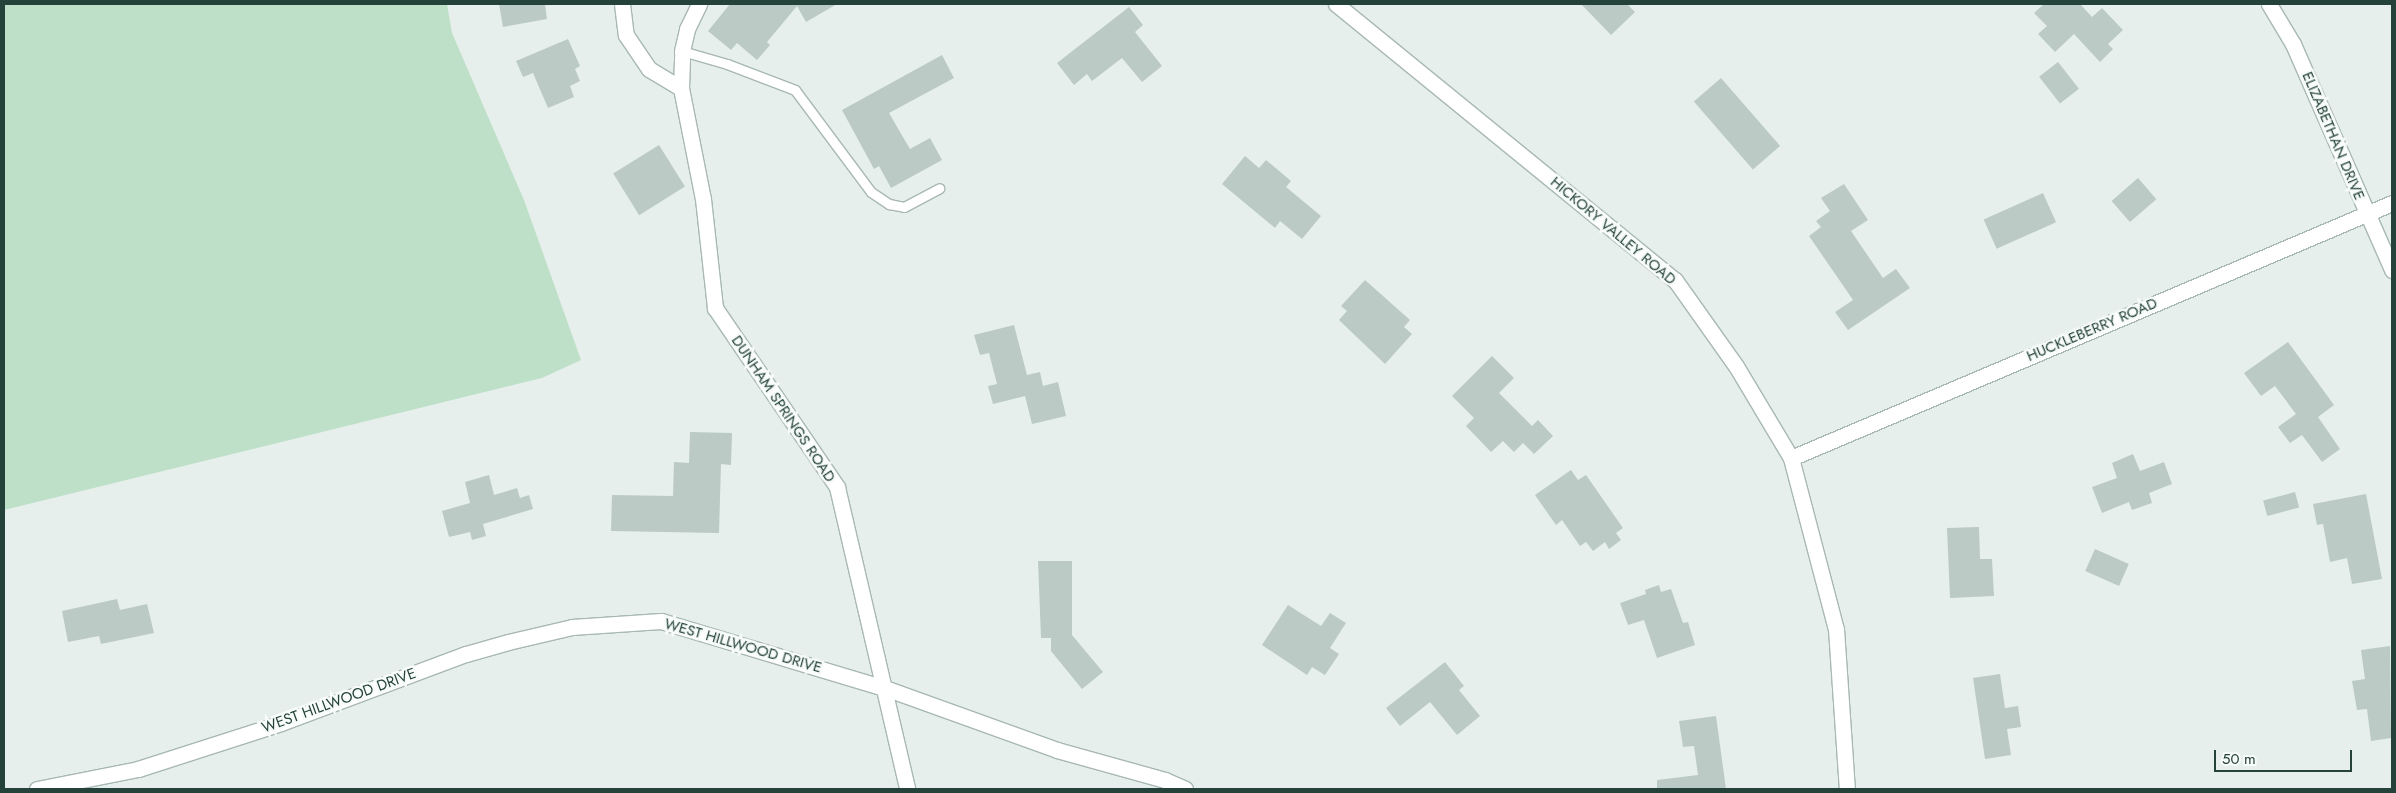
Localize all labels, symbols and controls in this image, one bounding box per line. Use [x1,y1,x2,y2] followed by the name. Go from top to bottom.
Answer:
[2298,69,2368,203] street label: ELIZABETHAN DRIVE
[1547,173,1679,289] street label: HICKORY VALLEY ROAD
[2024,294,2160,366] street label: HUCKLEBERRY ROAD
[727,332,839,486] street label: DUNHAM SPRINGS ROAD
[662,615,824,677] street label: WEST HILLWOOD DRIVE
[260,665,418,737] street label: WEST HILLWOOD DRIVE
[2216,740,2354,772] scale bar
[2222,748,2256,770] text: 50 m

